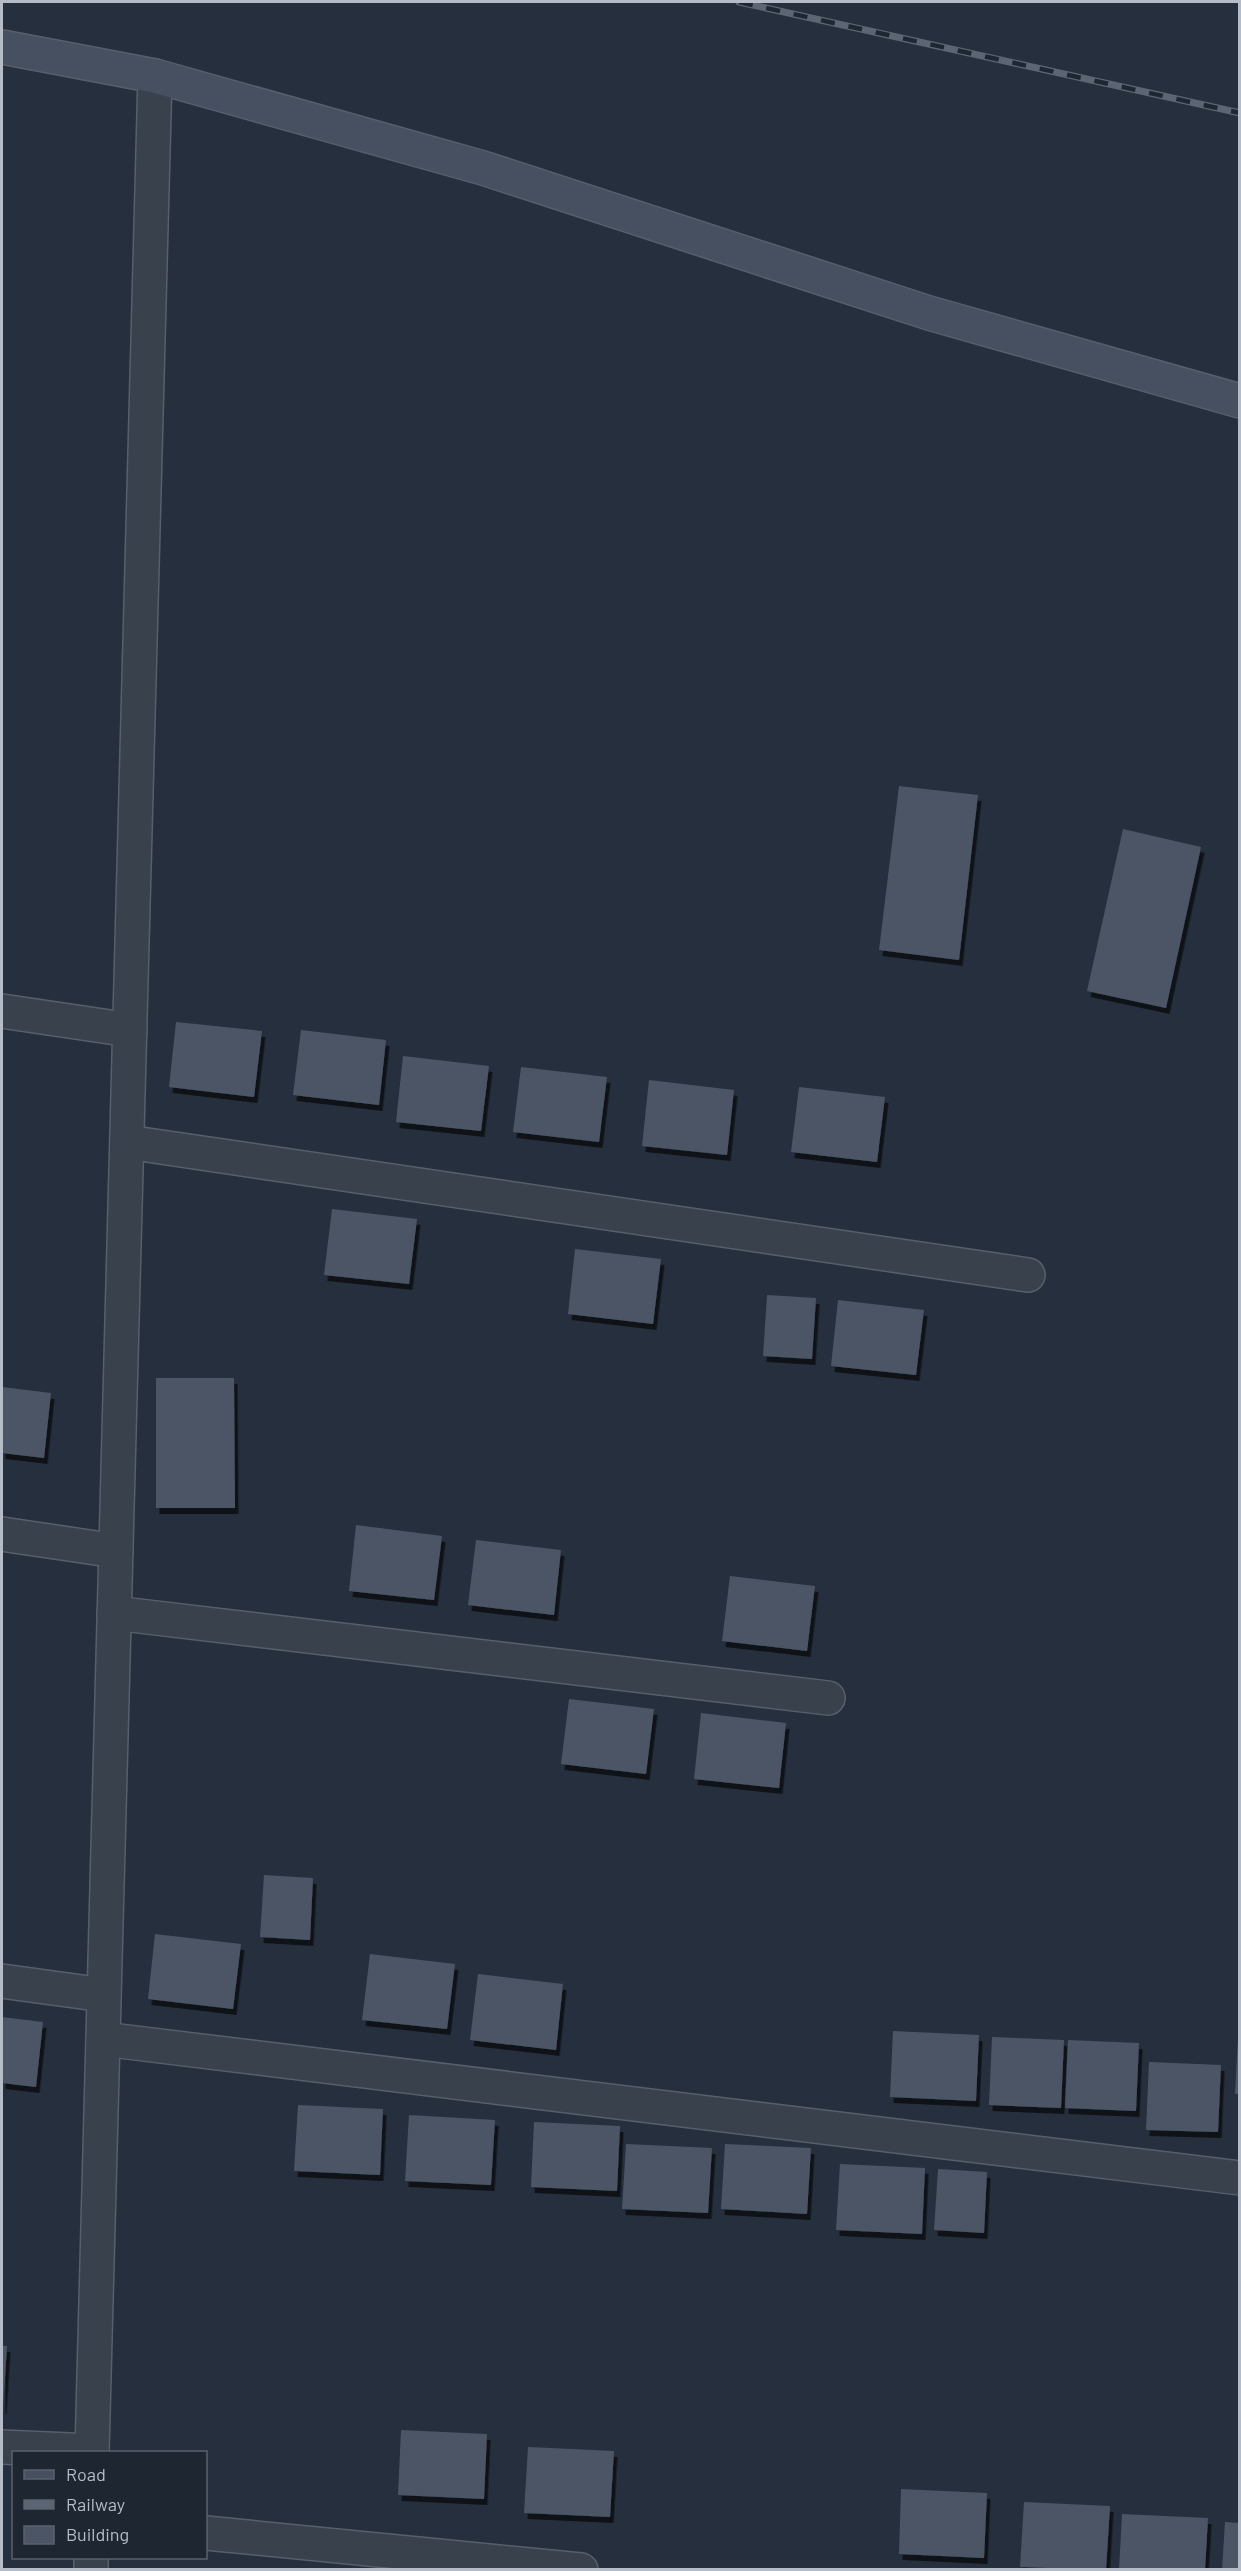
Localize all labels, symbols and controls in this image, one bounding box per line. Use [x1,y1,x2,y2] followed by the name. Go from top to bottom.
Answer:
[12,2451,207,2559] legend
[66,2463,106,2485] text: Road
[66,2493,125,2515] text: Railway
[66,2523,129,2545] text: Building

